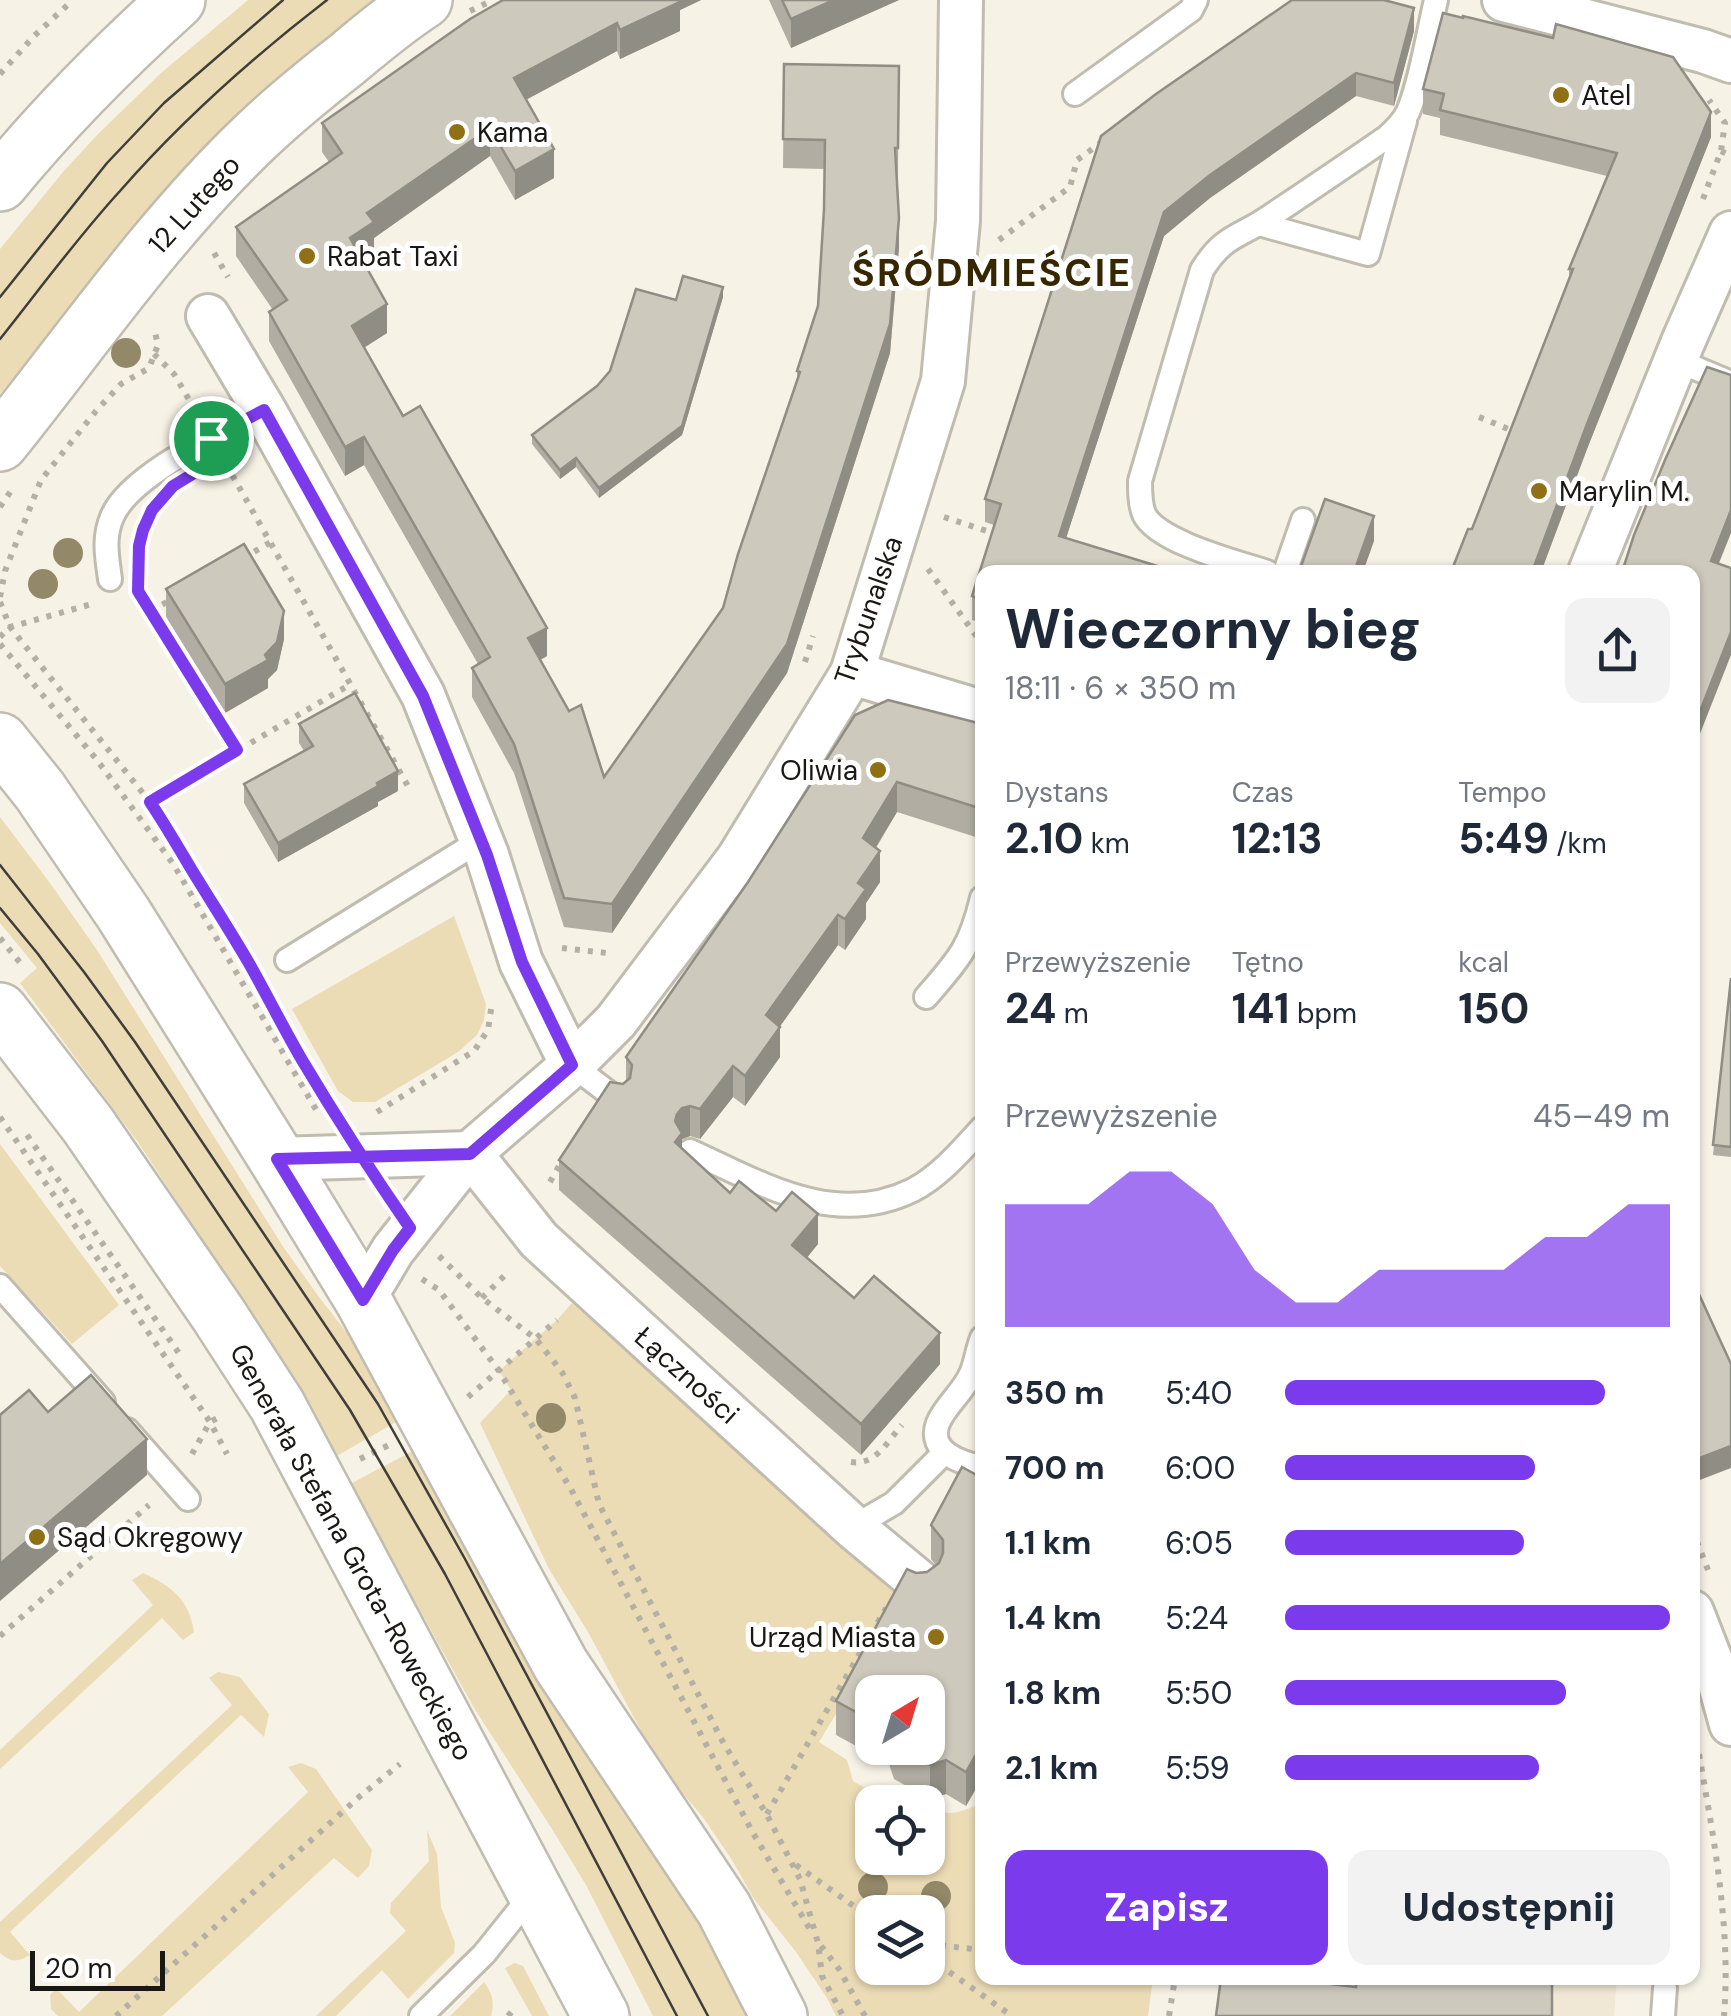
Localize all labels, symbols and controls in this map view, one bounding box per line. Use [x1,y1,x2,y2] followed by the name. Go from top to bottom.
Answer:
[1581,77,1631,114] place label: Atel
[1550,84,1572,106] marker: Atel
[477,114,548,151] place label: Kama
[446,121,468,143] marker: Kama
[140,147,249,262] street label: 12 Lutego
[327,238,459,275] place label: Rabat Taxi
[296,245,318,267] marker: Rabat Taxi
[852,248,1132,298] district label: ŚRÓDMIEŚCIE
[169,396,254,481] pin
[184,411,239,466] icon: arrive
[1559,473,1689,510] place label: Marylin M.
[1528,480,1550,502] marker: Marylin M.
[826,531,911,689] street label: Trybunalska
[1005,593,1421,665] text: Wieczorny bieg
[1565,598,1670,703] button: share
[1005,667,1236,709] text: 18:11 · 6 × 350 m
[780,752,858,789] place label: Oliwia
[867,759,889,781] marker: Oliwia
[1005,774,1109,811] text: Dystans
[1232,774,1294,811] text: Czas
[1458,774,1547,811] text: Tempo
[1005,811,1083,866] text: 2.10
[1232,811,1322,866] text: 12:13
[1458,811,1549,866] text: 5:49
[1083,825,1130,862] text: km
[1549,825,1607,862] text: /km
[1005,944,1191,981] text: Przewyższenie
[1232,944,1304,981] text: Tętno
[1458,944,1509,981] text: kcal
[1005,981,1056,1036] text: 24
[1232,981,1290,1036] text: 141
[1458,981,1529,1036] text: 150
[1056,995,1089,1032] text: m
[1290,995,1357,1032] text: bpm
[1005,1095,1218,1137] text: Przewyższenie
[1533,1095,1670,1137] text: 45–49 m
[626,1318,747,1432] street label: Łączności
[221,1337,482,1767] street label: Generała Stefana Grota-Roweckiego
[1005,1372,1104,1414] text: 350 m
[1165,1372,1232,1414] text: 5:40
[1005,1447,1105,1489] text: 700 m
[1165,1447,1235,1489] text: 6:00
[57,1519,243,1556] place label: Sąd Okręgowy
[1005,1522,1091,1564] text: 1.1 km
[1165,1522,1233,1564] text: 6:05
[26,1526,48,1548] marker: Sąd Okręgowy
[1005,1597,1102,1639] text: 1.4 km
[1165,1597,1228,1639] text: 5:24
[749,1619,916,1656] place label: Urząd Miasta
[925,1626,947,1648] marker: Urząd Miasta
[1005,1672,1101,1714] text: 1.8 km
[1165,1672,1232,1714] text: 5:50
[855,1675,945,1765] north arrow
[855,1675,945,1985] map controls
[1005,1747,1098,1789] text: 2.1 km
[1165,1747,1230,1789] text: 5:59
[855,1785,945,1875] button: locate
[1005,1850,1328,1965] button: Zapisz
[1348,1850,1670,1965] button: Udostępnij
[855,1895,945,1985] button: layers
[30,1946,165,1990] scale bar
[45,1950,112,1987] text: 20 m

